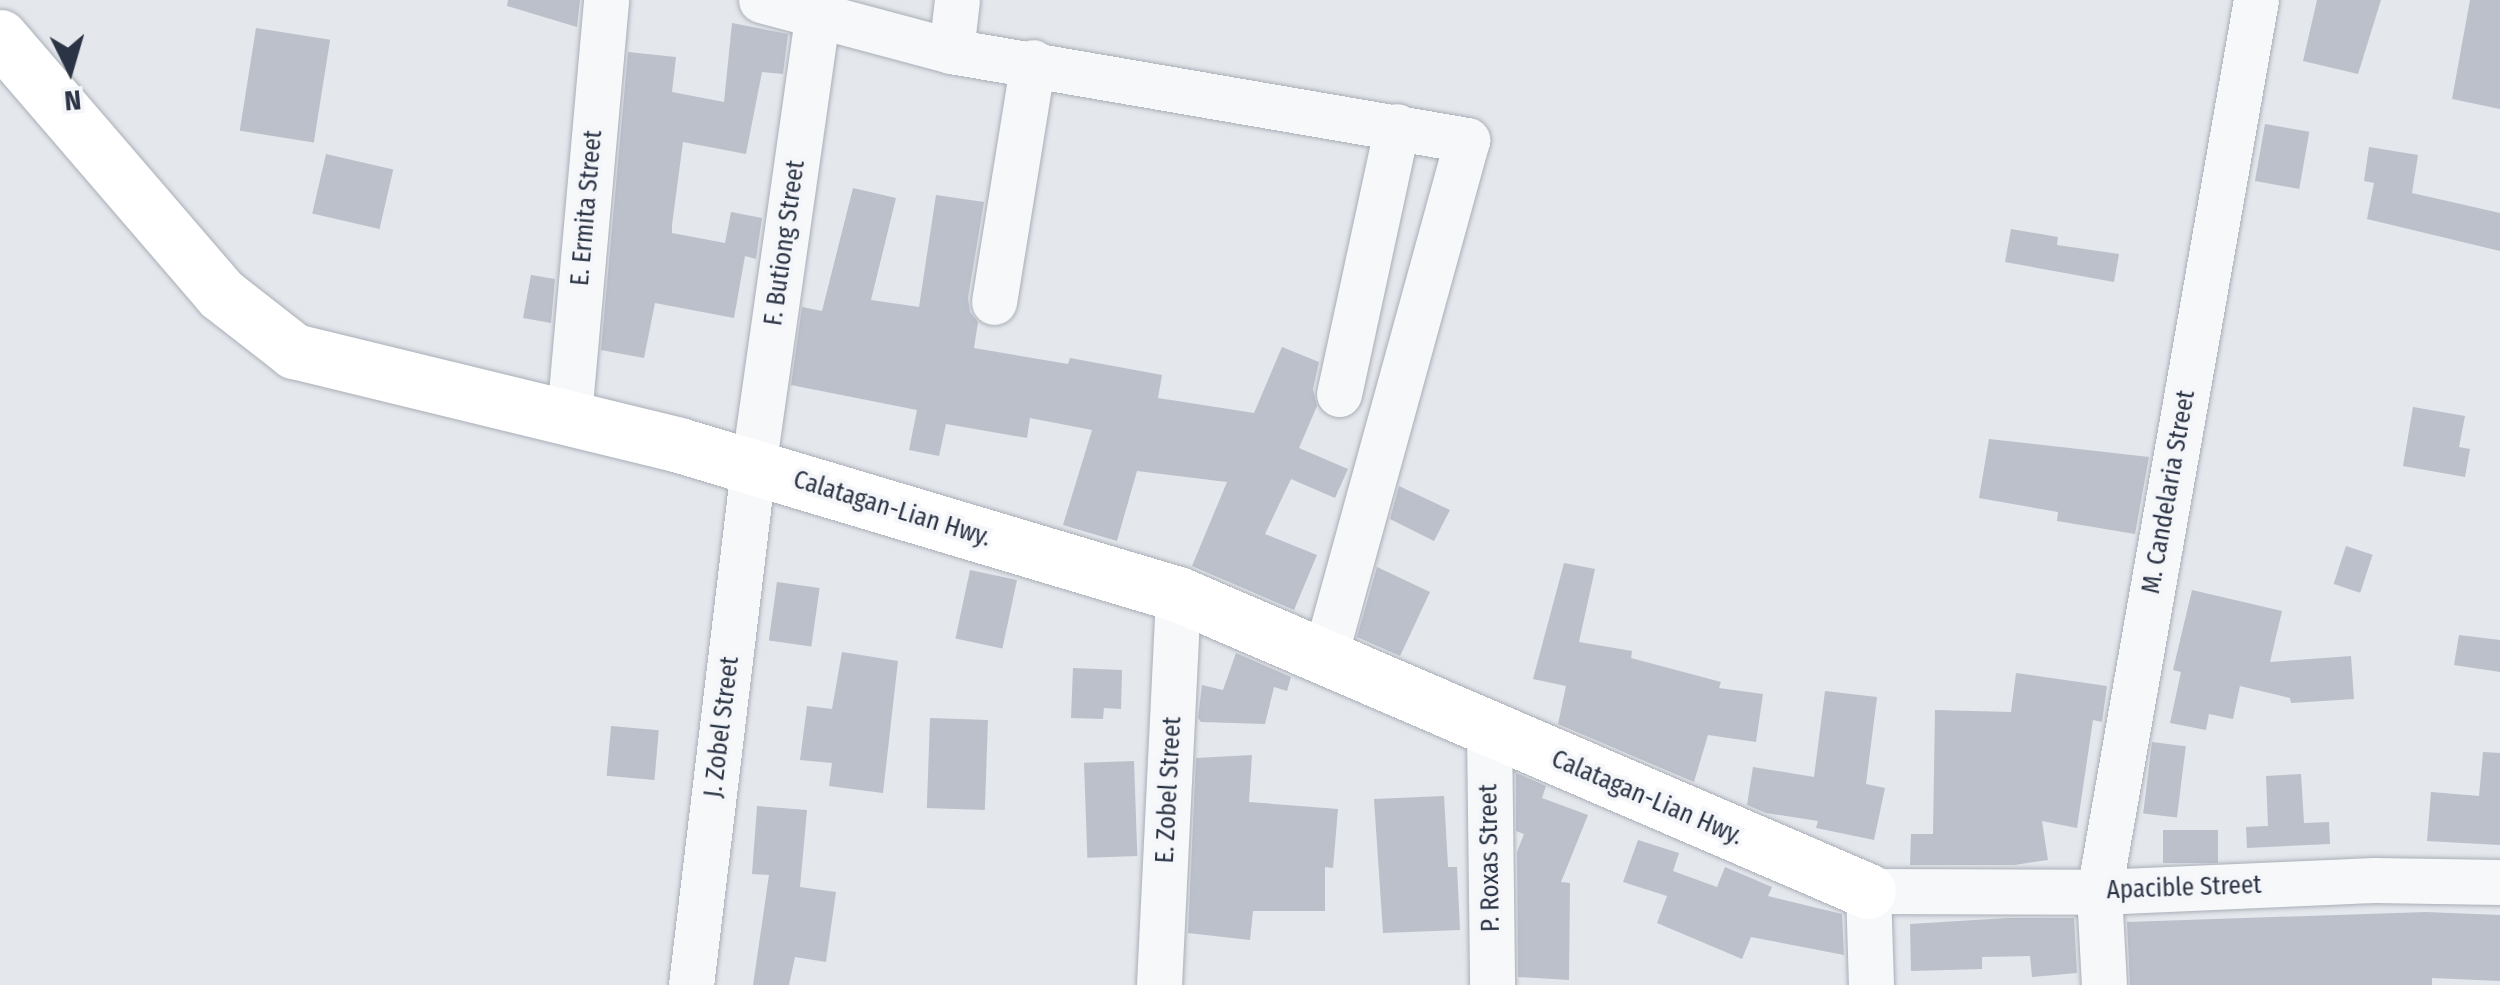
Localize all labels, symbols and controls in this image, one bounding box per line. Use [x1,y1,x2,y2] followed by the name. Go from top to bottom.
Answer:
[20,20,120,120] north arrow
[63,83,82,118] text: N
[565,129,609,287] street label: E. Ermita Street
[759,158,811,328] street label: F. Butiong Street
[2136,388,2202,596] street label: M. Candelaria Street
[790,465,994,553] street label: Calatagan-Lian Hwy.
[698,655,746,799] street label: J. Zobel Street
[1150,716,1188,864] street label: E. Zobel Street
[1547,744,1747,852] street label: Calatagan-Lian Hwy.
[1474,784,1506,932] street label: P. Roxas Street
[2106,870,2262,906] street label: Apacible Street

